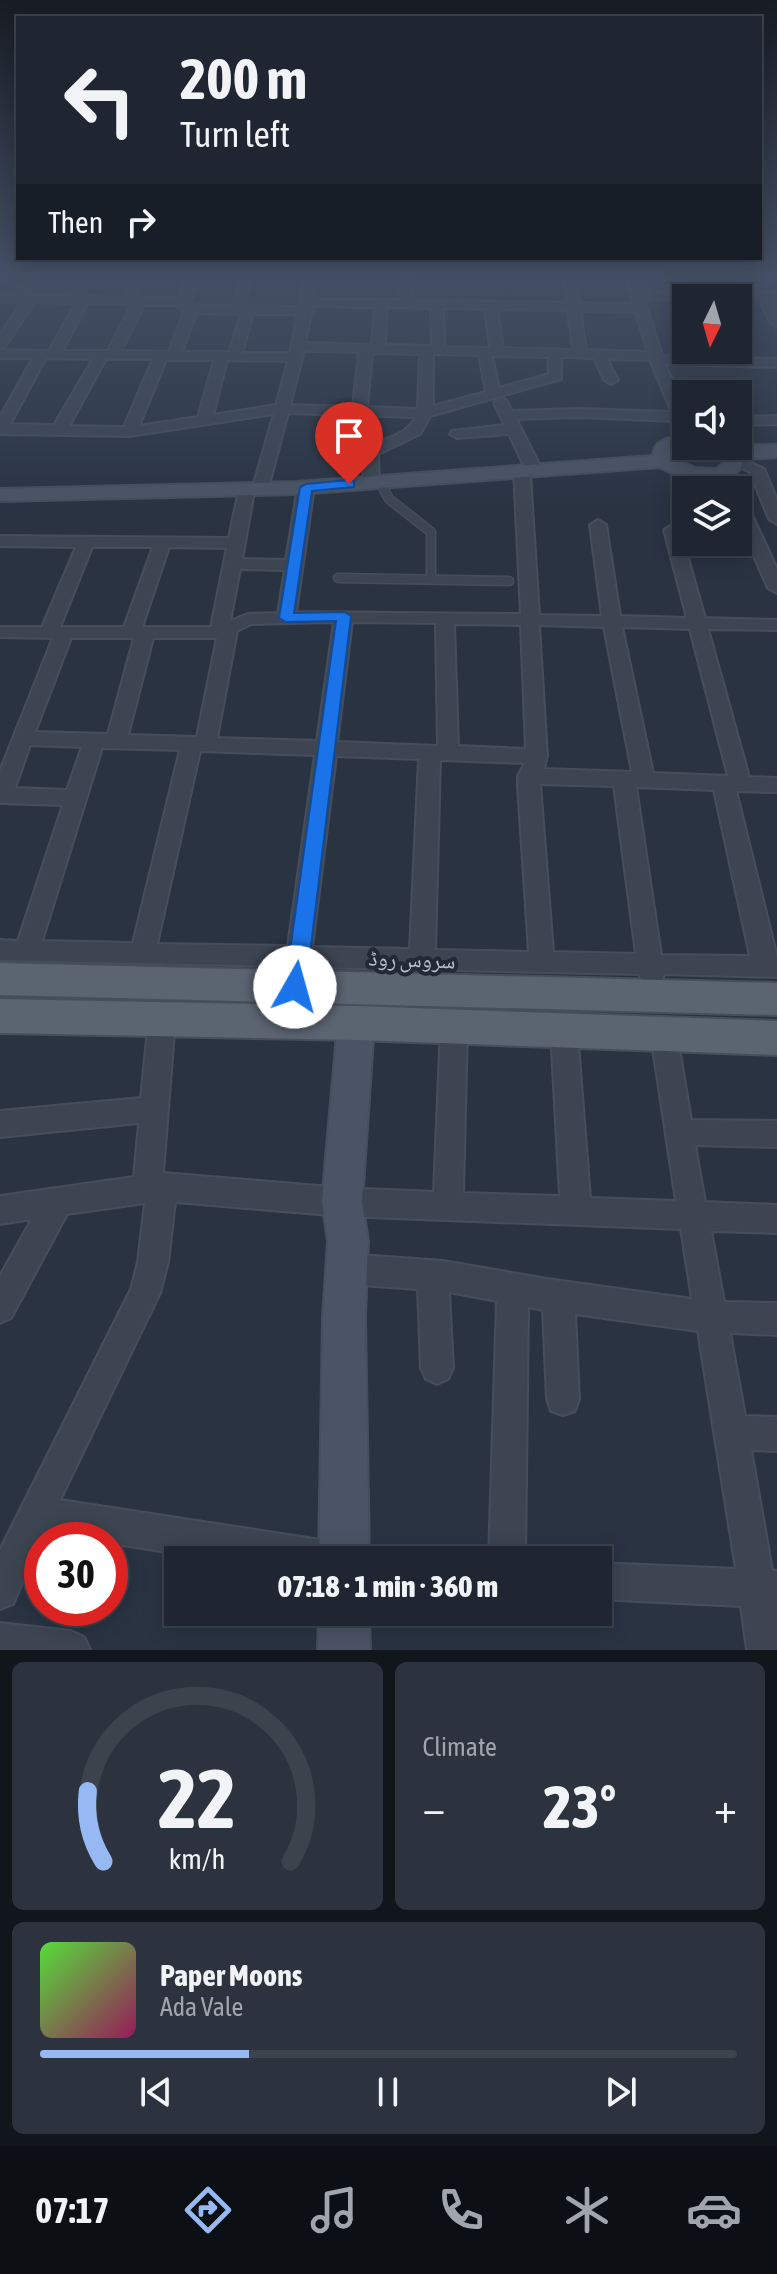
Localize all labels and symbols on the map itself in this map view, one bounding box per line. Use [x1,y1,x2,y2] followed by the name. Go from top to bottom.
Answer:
[672,284,752,364] north arrow
[315,402,383,484] pin
[368,944,456,975] street label: سروس روڈ
[253,945,337,1029] position arrow
[24,1522,128,1626] speed limit sign: 30

